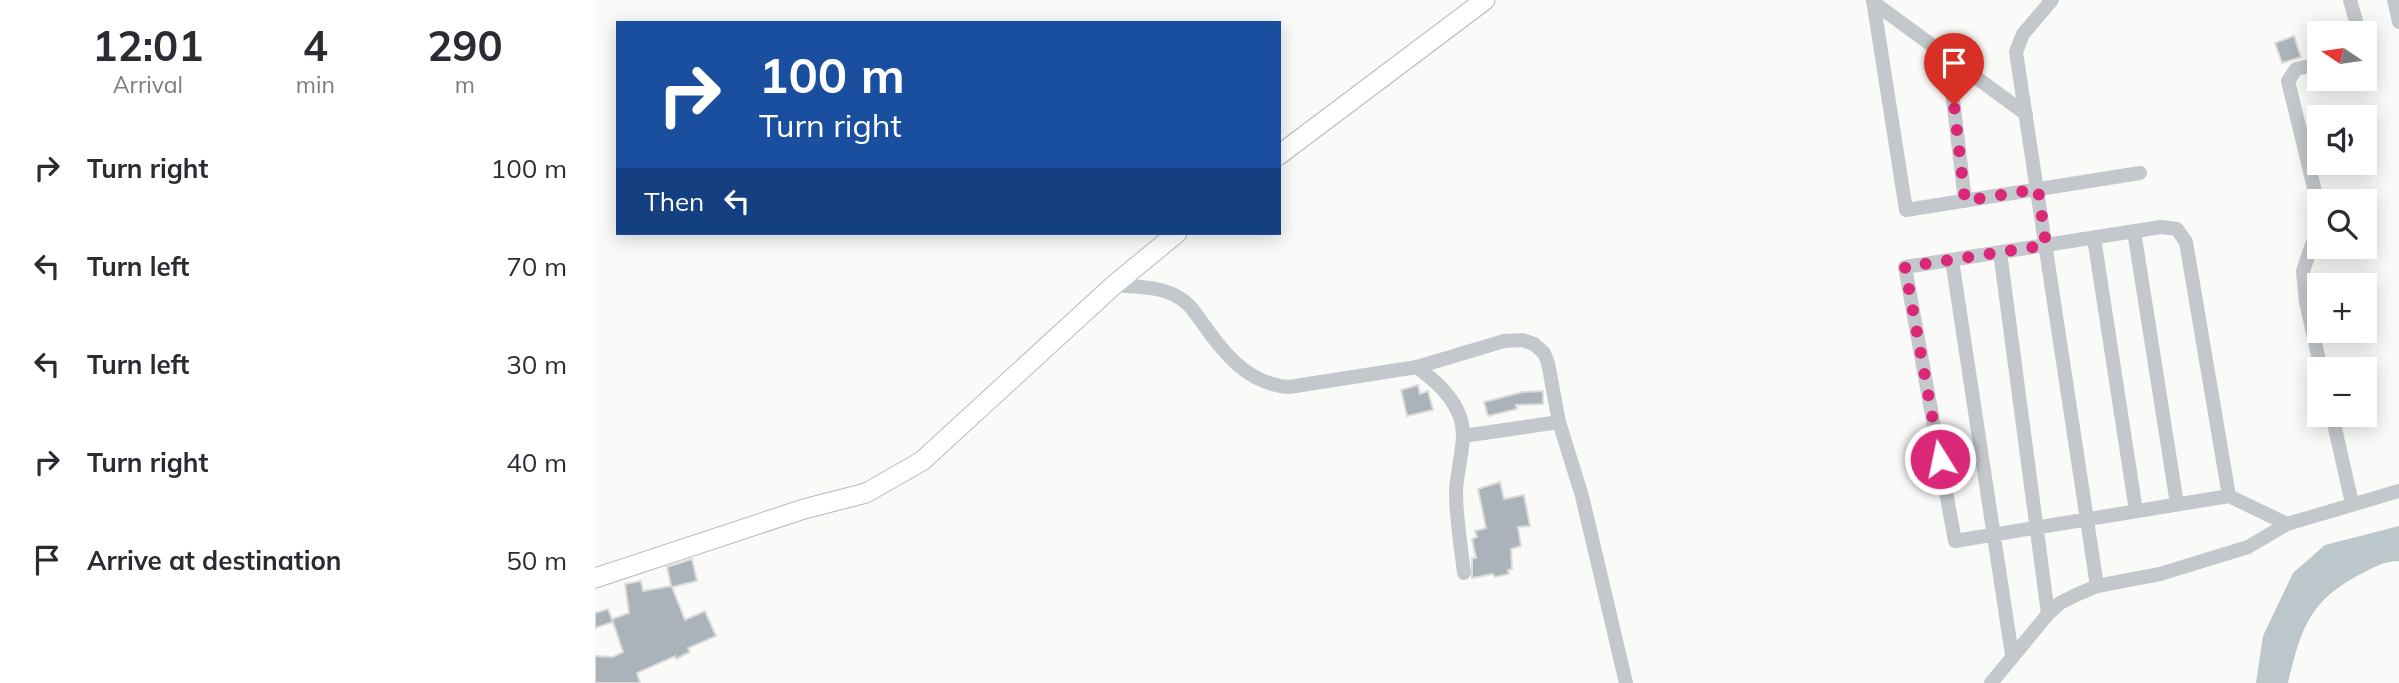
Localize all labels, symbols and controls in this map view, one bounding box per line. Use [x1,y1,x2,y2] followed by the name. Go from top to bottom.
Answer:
[92,19,203,72] text: 12:01
[303,19,328,72] text: 4
[427,19,503,72] text: 290
[2307,21,2377,91] north arrow
[2307,21,2377,427] map controls
[1924,33,1984,105] pin
[759,44,905,105] text: 100 m
[1935,44,1973,82] icon: arrive
[644,49,735,140] icon: right
[113,70,183,99] text: Arrival
[296,70,335,99] text: min
[455,70,475,99] text: m
[759,105,902,145] text: Turn right
[2307,105,2377,175] button: sound
[28,149,66,187] icon: right
[87,152,208,185] text: Turn right
[491,152,567,185] text: 100 m
[718,182,756,220] icon: left
[644,185,704,218] text: Then
[2307,189,2377,259] button: search
[28,247,66,285] icon: left
[87,250,189,283] text: Turn left
[506,250,567,283] text: 70 m
[2307,273,2377,343] button: +
[28,345,66,383] icon: left
[87,348,189,381] text: Turn left
[506,348,567,381] text: 30 m
[2307,357,2377,427] button: −
[1903,422,1977,496] position arrow
[28,443,66,481] icon: right
[87,446,208,479] text: Turn right
[506,446,567,479] text: 40 m
[28,541,66,579] icon: arrive
[87,544,342,577] text: Arrive at destination
[506,544,567,577] text: 50 m

